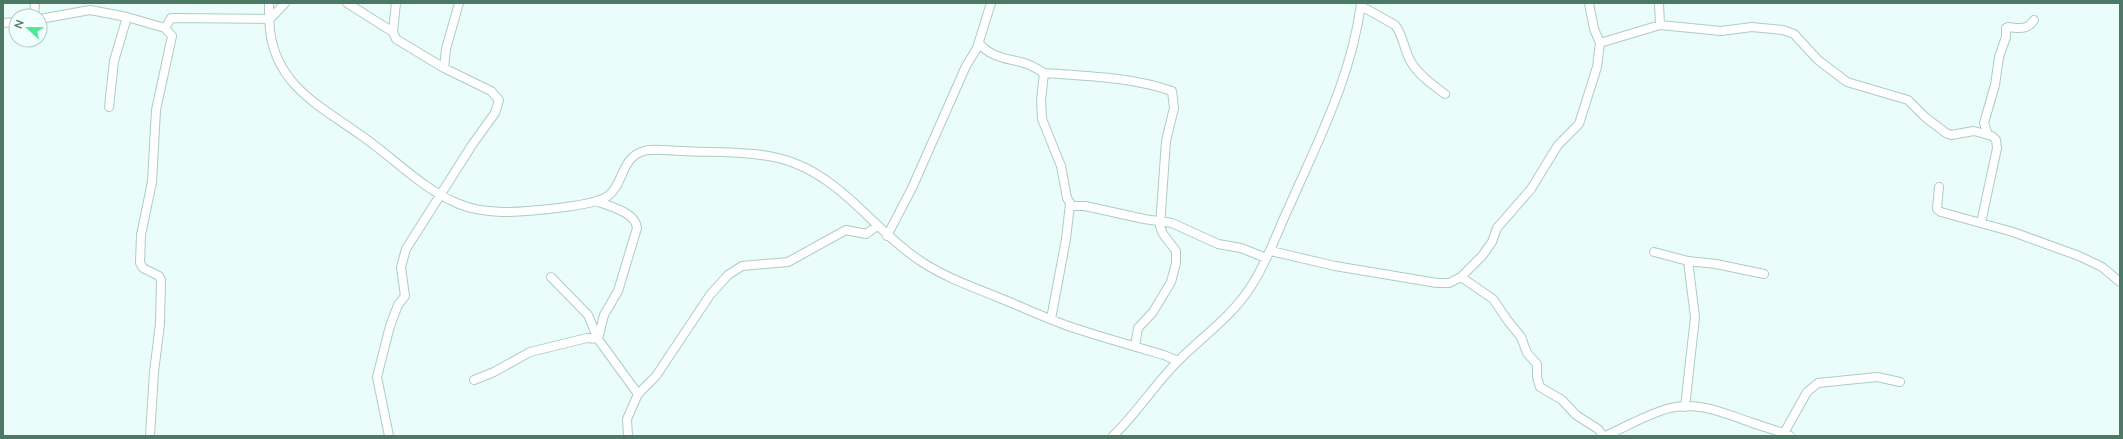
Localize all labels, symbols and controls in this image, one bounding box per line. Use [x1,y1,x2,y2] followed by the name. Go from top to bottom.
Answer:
[8,8,48,48] north arrow
[11,18,27,31] text: N

